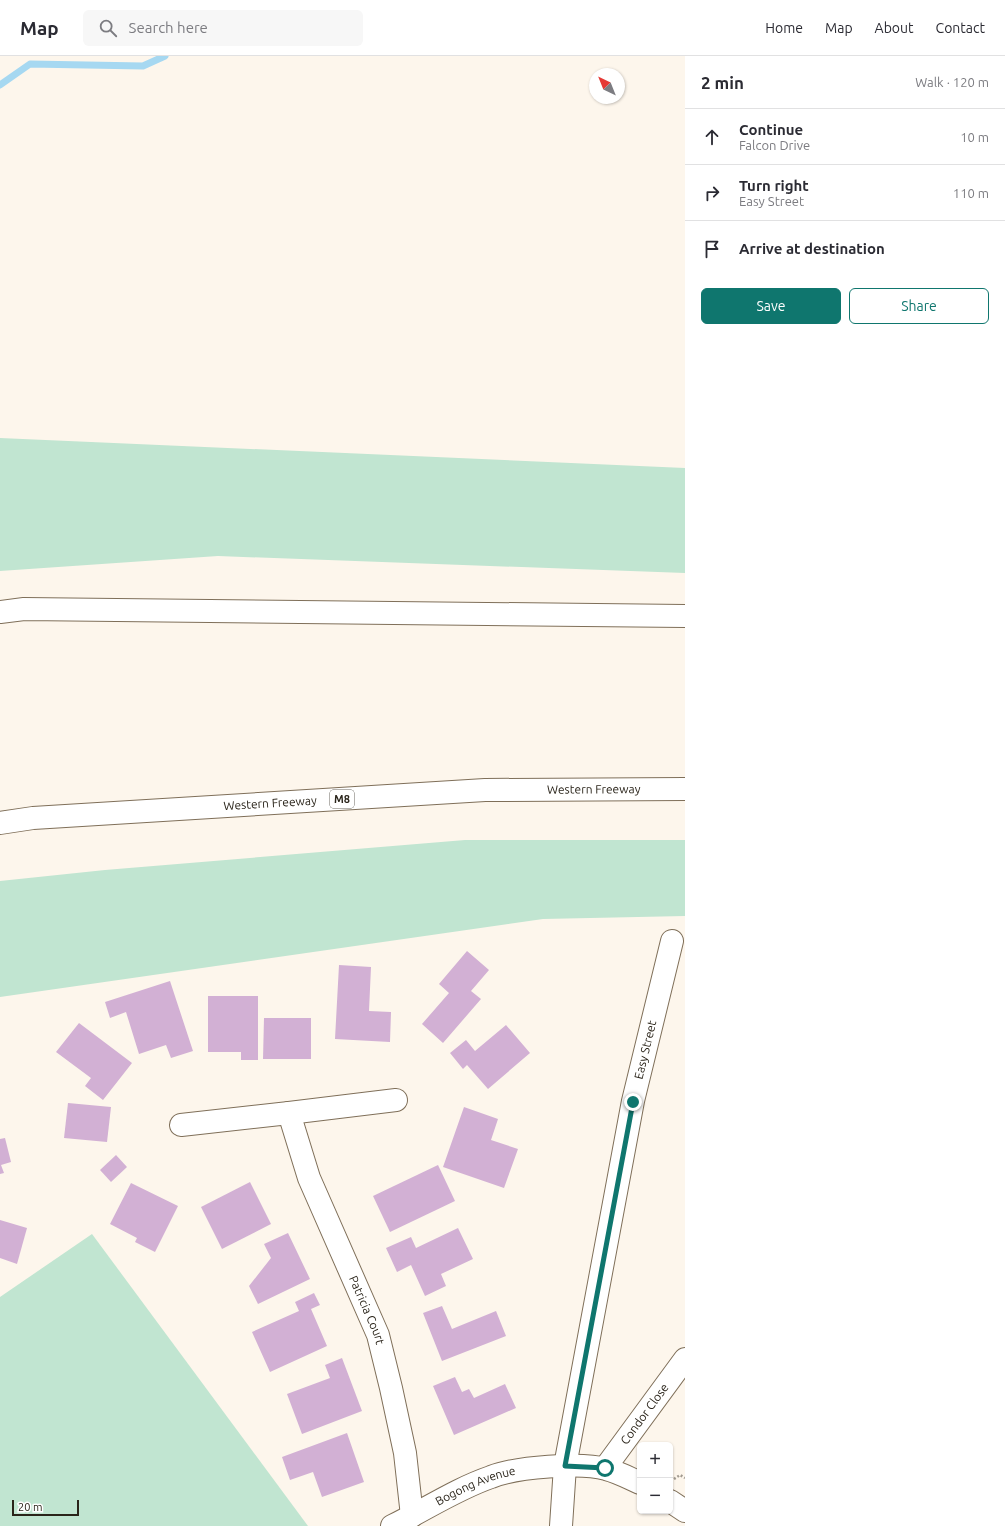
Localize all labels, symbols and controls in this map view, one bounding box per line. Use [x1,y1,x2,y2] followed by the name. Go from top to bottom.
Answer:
[83,10,363,46] search box
[20,17,59,39] text: Map
[97,17,119,39] icon: search
[129,19,208,36] text: Search here
[765,20,803,36] text: Home
[825,20,853,36] text: Map
[875,20,914,36] text: About
[936,20,985,36] text: Contact
[589,68,625,104] north arrow
[701,73,744,92] text: 2 min
[915,75,989,89] text: Walk · 120 m
[739,121,803,138] text: Continue
[701,126,723,148] icon: ahead
[960,130,989,144] text: 10 m
[739,138,810,152] text: Falcon Drive
[739,177,809,194] text: Turn right
[701,182,723,204] icon: right
[953,186,989,200] text: 110 m
[739,194,804,208] text: Easy Street
[701,238,723,260] icon: arrive
[739,240,885,257] text: Arrive at destination
[701,288,841,324] button: Save
[849,288,989,324] button: Share
[547,782,641,796] street label: Western Freeway
[330,790,354,808] road number: M8
[223,793,317,812] street label: Western Freeway
[632,1019,658,1081] street label: Easy Street
[624,1093,642,1111] route end
[347,1274,387,1346] street label: Patricia Court
[618,1381,671,1447] street label: Condor Close
[637,1442,673,1514] map controls
[637,1442,673,1478] button: +
[596,1459,614,1477] route start
[433,1464,516,1508] street label: Bogong Avenue
[637,1478,673,1514] button: −
[12,1498,79,1517] scale bar
[18,1501,42,1513] text: 20 m

